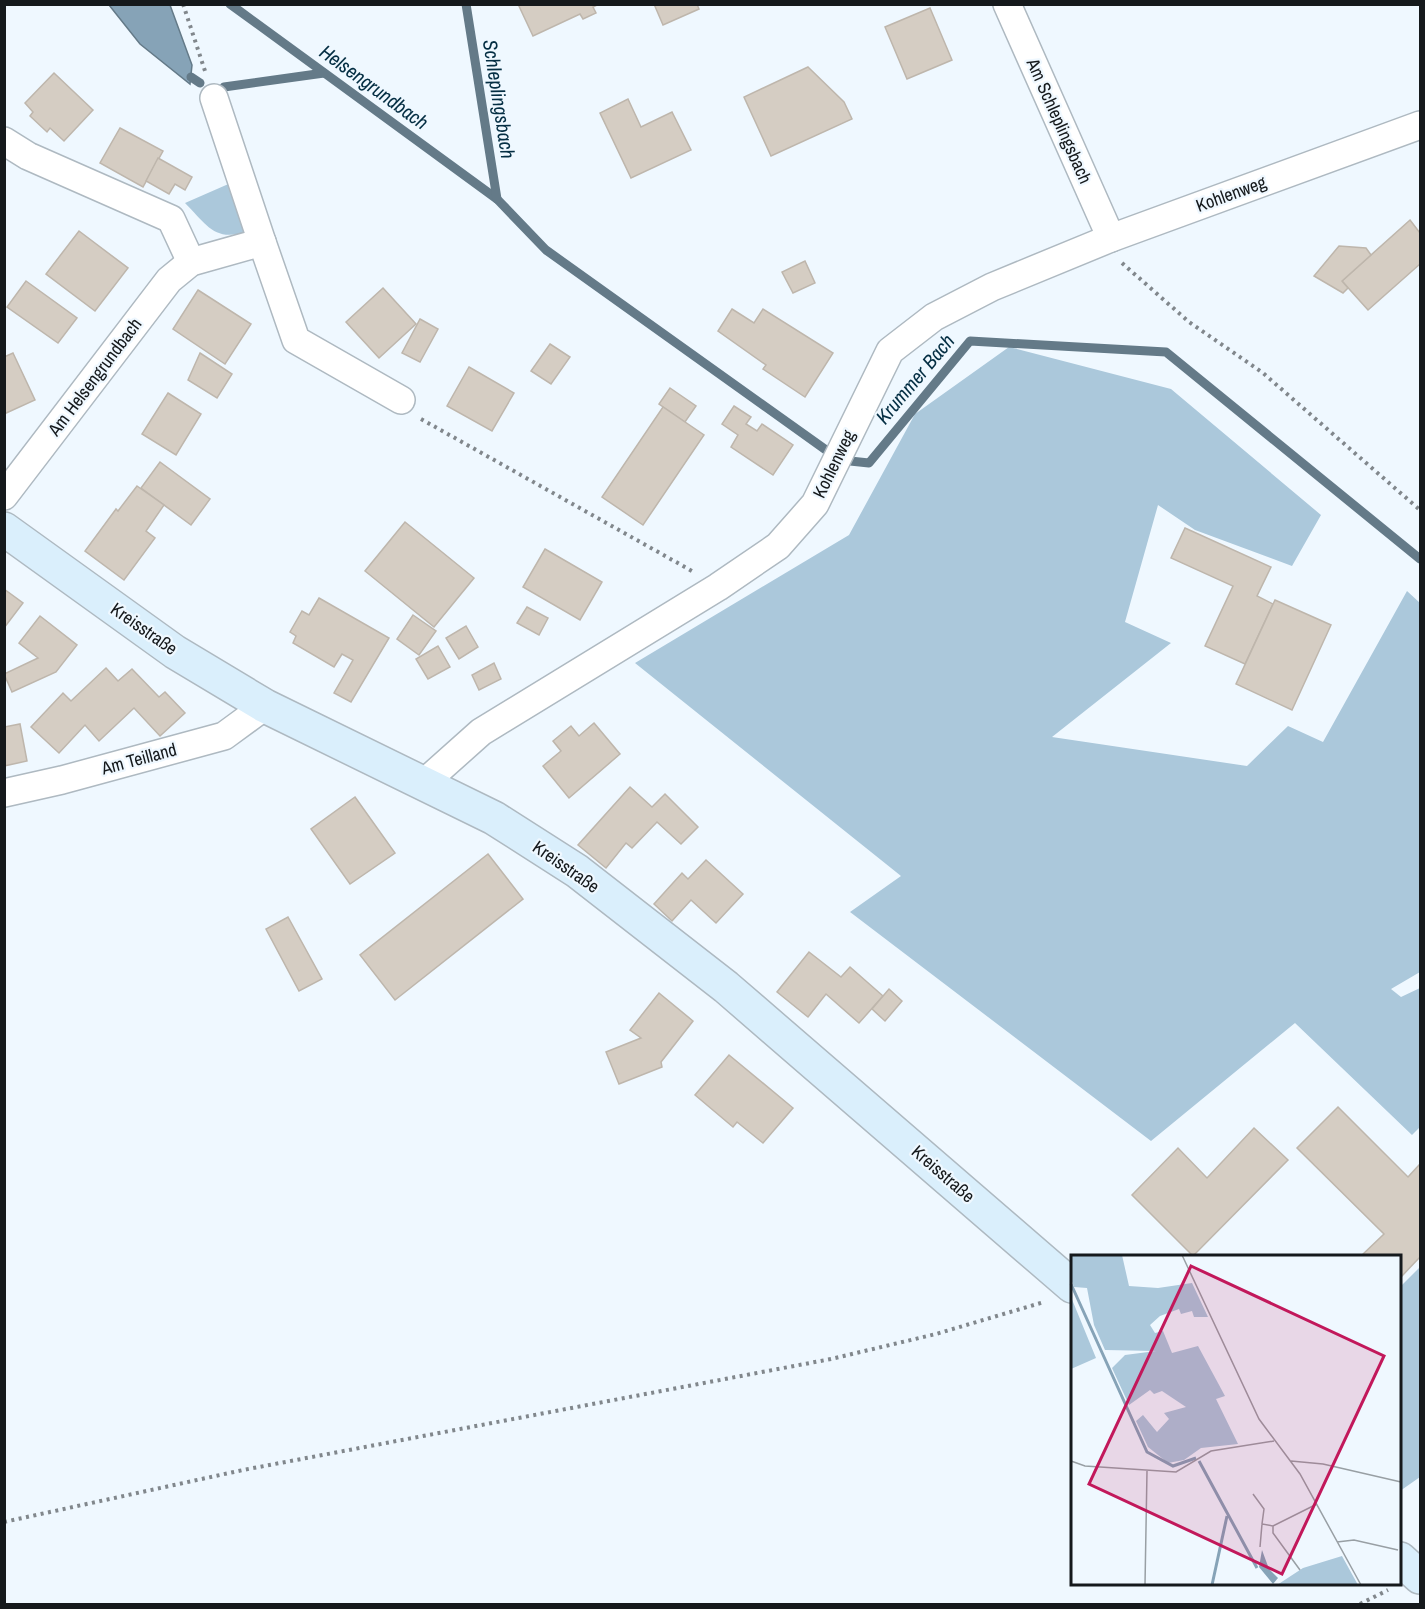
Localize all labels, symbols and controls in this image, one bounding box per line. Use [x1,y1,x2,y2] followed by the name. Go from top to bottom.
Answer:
[477,37,522,160] water label: Schleplingsbach
[314,38,434,135] water label: Helsengrundbach
[1020,53,1098,187] street label: Am Schleplingsbach
[1192,169,1270,218] street label: Kohlenweg
[41,312,147,442] street label: Am Helsengrundbach
[869,328,960,429] water label: Krummer Bach
[806,425,861,502] street label: Kohlenweg
[106,596,183,661] street label: Kreisstraße
[98,736,179,781] street label: Am Teilland
[528,834,605,899] street label: Kreisstraße
[906,1139,980,1208] street label: Kreisstraße
[1071,1255,1401,1585] inset map

